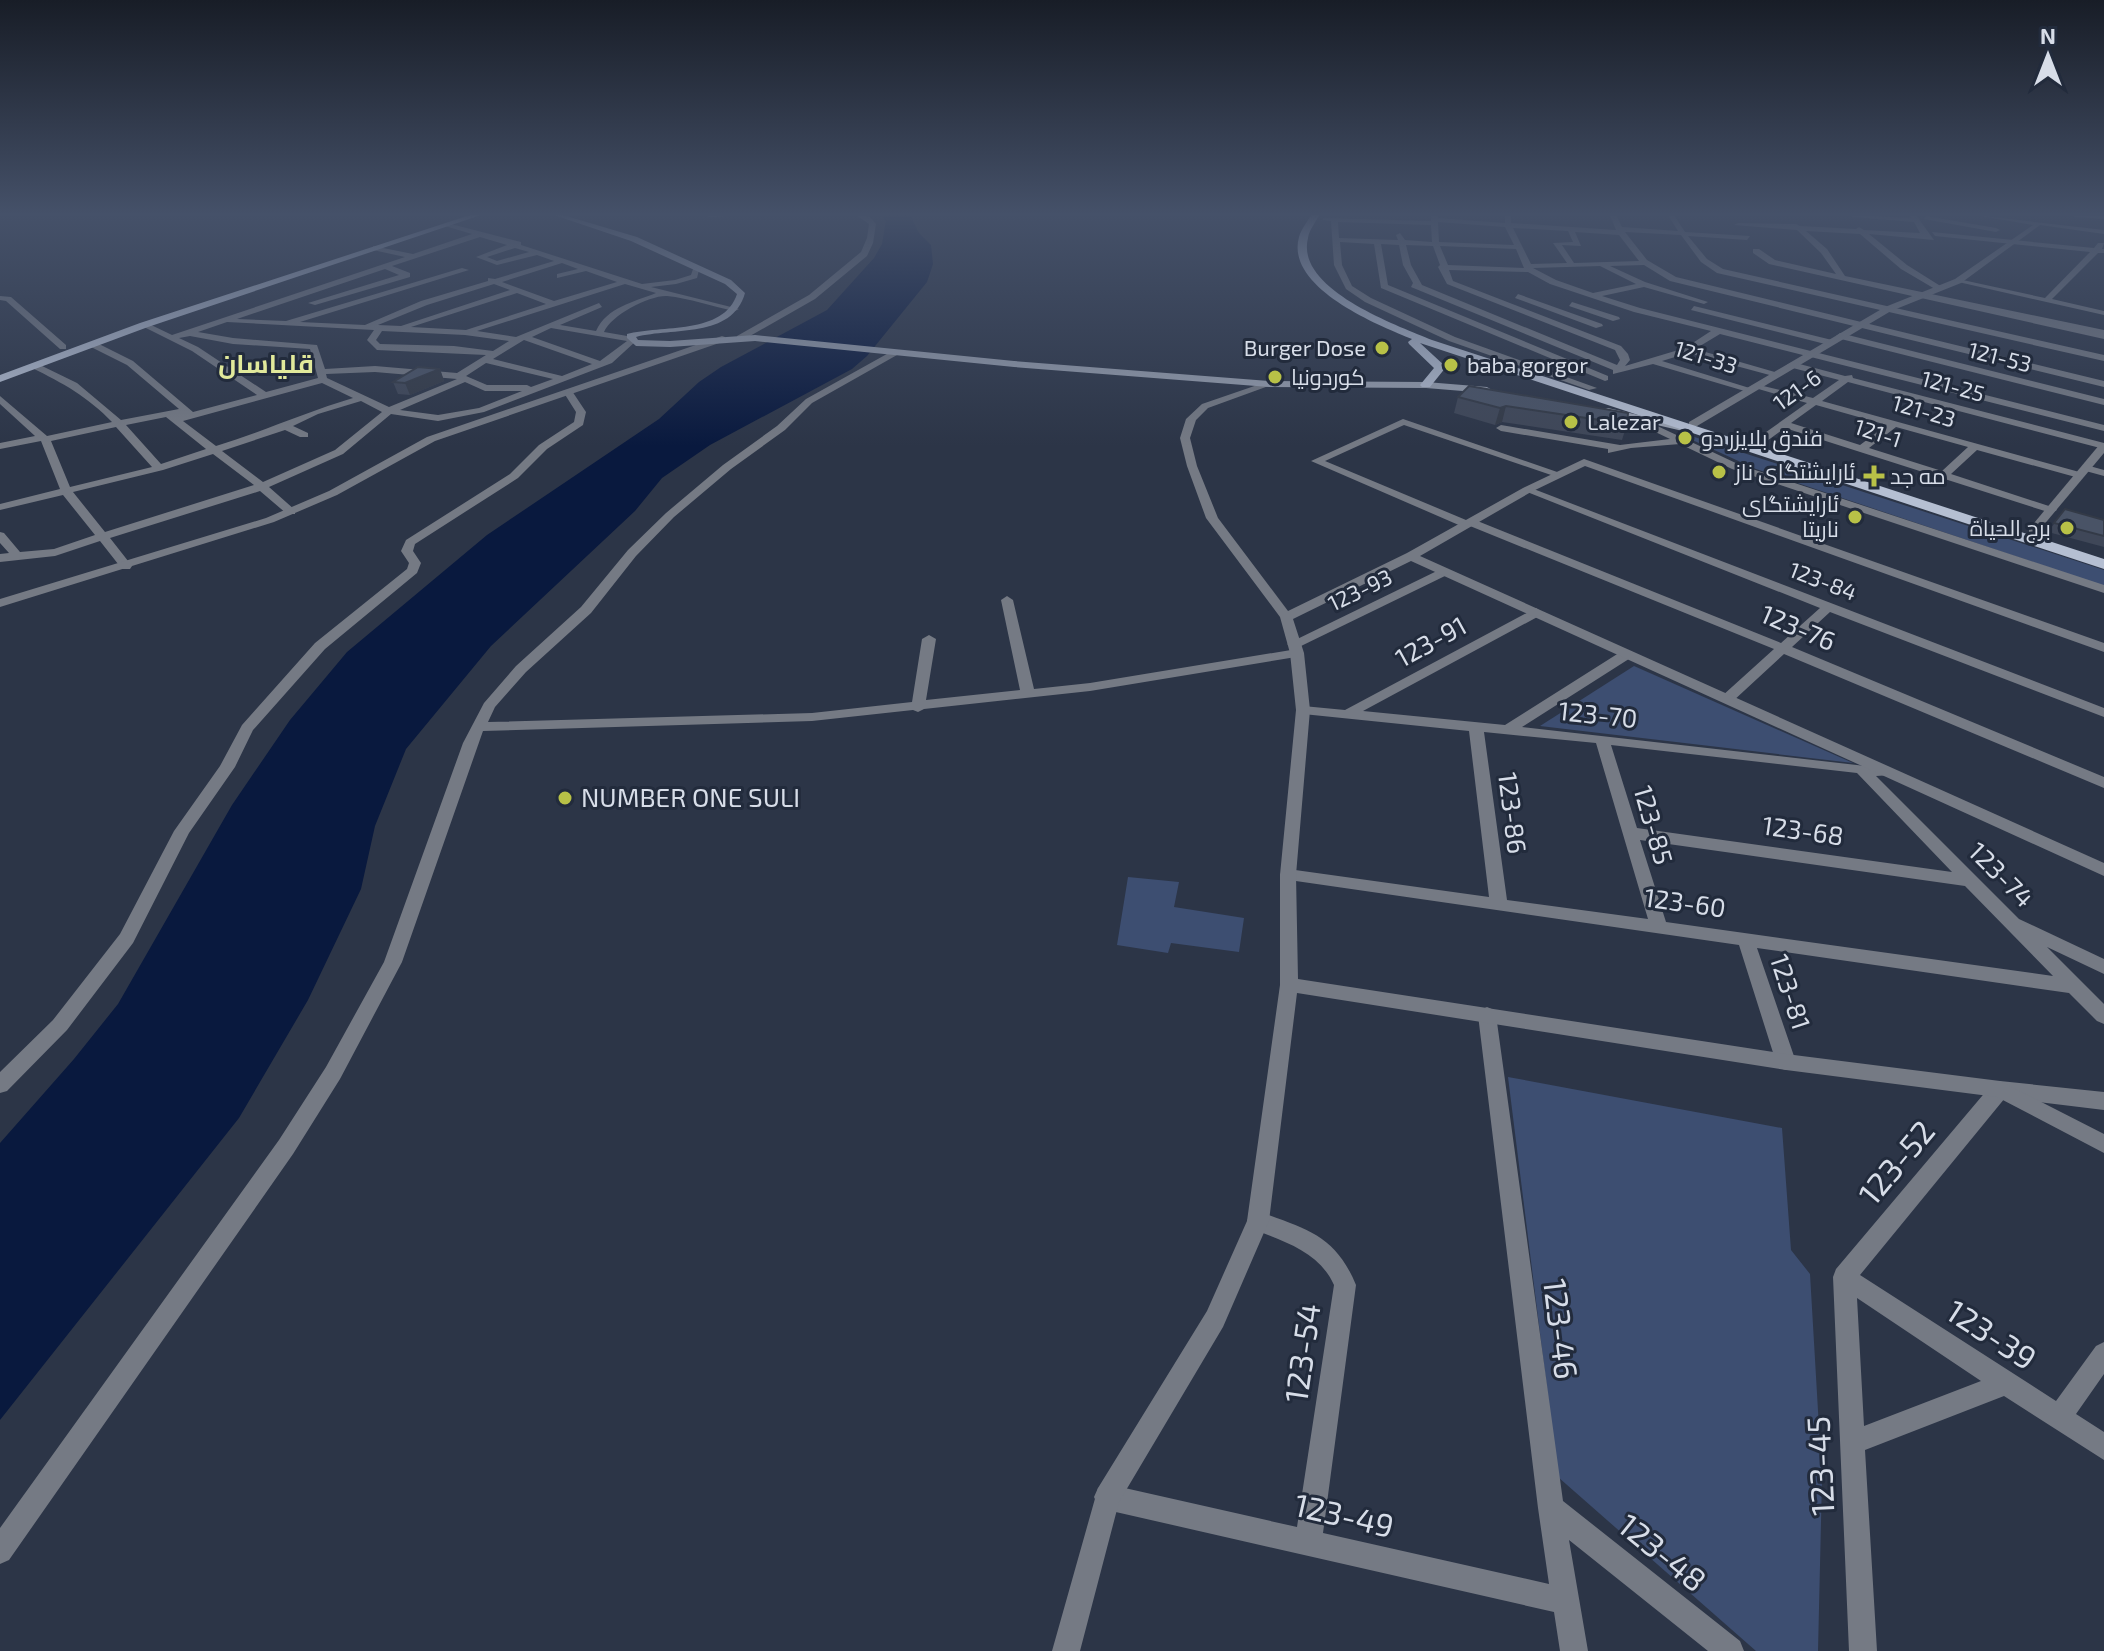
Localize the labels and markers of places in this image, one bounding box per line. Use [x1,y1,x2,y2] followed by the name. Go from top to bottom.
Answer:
[1244,334,1366,360] place label: Burger Dose
[1373,339,1391,357] marker: Burger Dose
[1467,351,1588,377] place label: baba gorgor
[1442,356,1460,374] marker: baba gorgor
[1291,363,1365,390] place label: كوردونيا
[1266,368,1284,386] marker: كوردونيا
[1587,408,1661,434] place label: Lalezar
[1562,413,1580,431] marker: Lalezar
[1701,424,1823,452] place label: فندق بلايزر دو
[1676,429,1694,447] marker: فندق بلايزر دو
[1733,458,1855,485] place label: ئارایشتگای ناز
[1890,462,1946,488] place label: مه جد
[1710,463,1728,481] marker: ئارایشتگای ناز
[1865,467,1883,485] marker: مه جد
[1742,490,1839,542] place label: ئارایشتگای ناریتا
[1846,508,1864,526] marker: ئارایشتگای ناریتا
[1970,514,2051,543] place label: برج الحياة
[2058,519,2076,537] marker: برج الحياة
[581,781,800,812] place label: NUMBER ONE SULI
[556,789,574,807] marker: NUMBER ONE SULI

